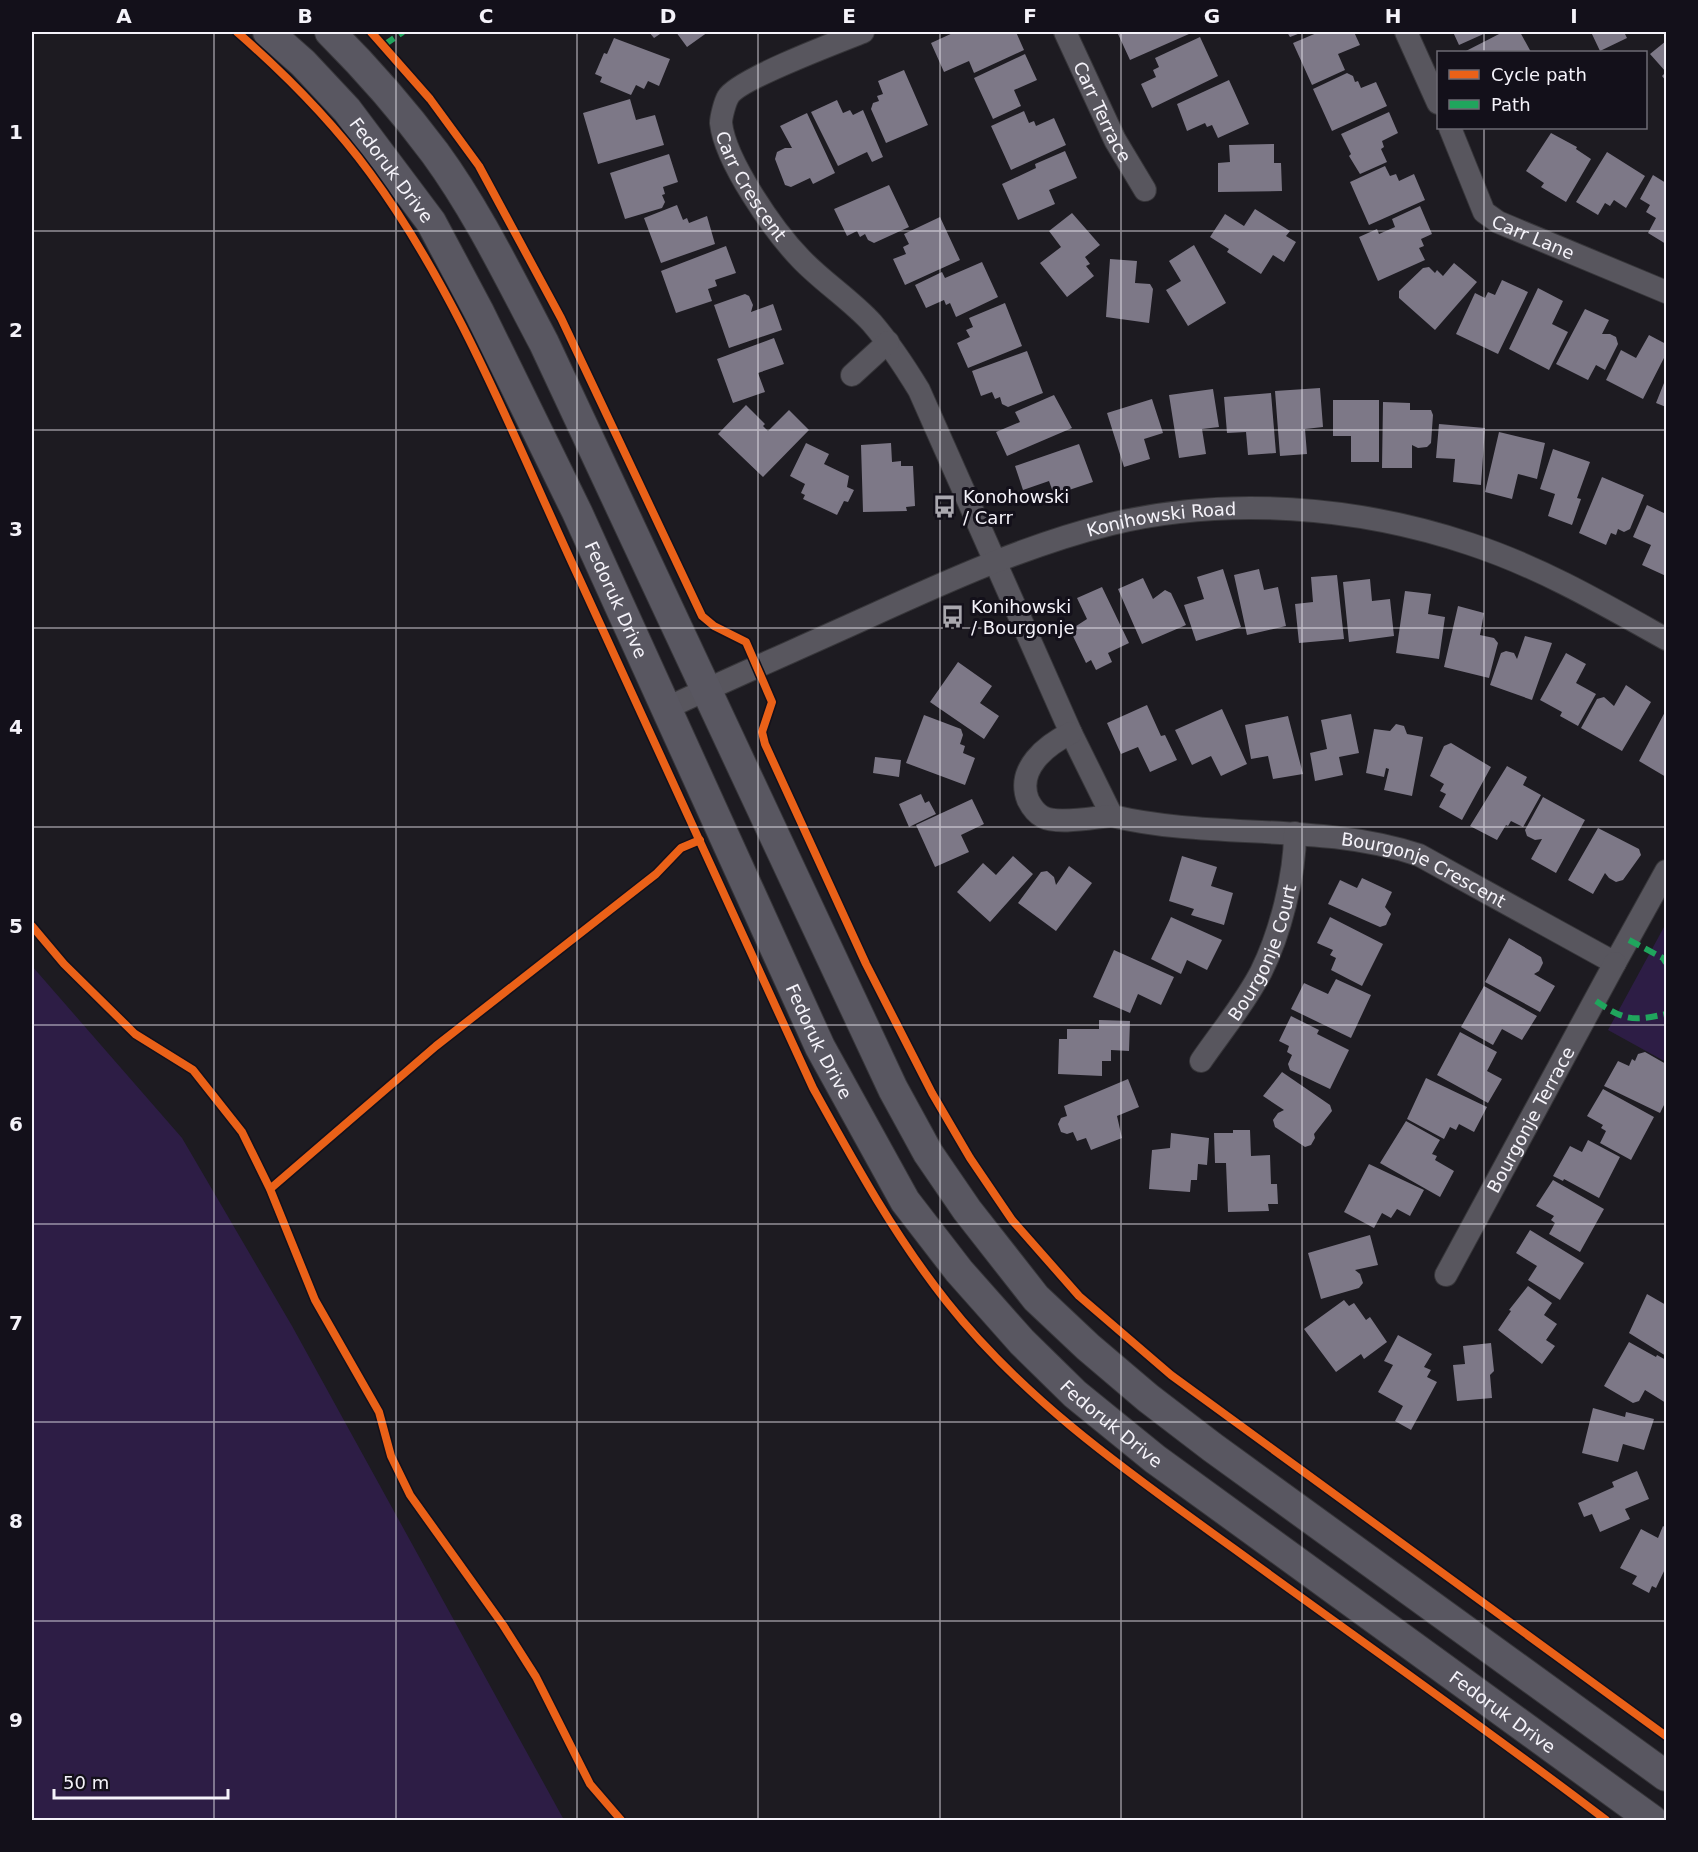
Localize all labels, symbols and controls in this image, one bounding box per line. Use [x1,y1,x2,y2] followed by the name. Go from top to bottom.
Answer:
[116,4,132,28] text: A
[297,4,313,28] text: B
[479,4,493,28] text: C
[660,4,676,28] text: D
[842,4,856,28] text: E
[1023,4,1037,28] text: F
[1204,4,1220,28] text: G
[1385,4,1401,28] text: H
[1570,4,1578,28] text: I
[1437,51,1647,129] legend
[1069,58,1136,166] street label: Carr Terrace
[1491,64,1587,85] text: Cycle path
[1491,94,1531,115] text: Path
[346,113,438,227] street label: Fedoruk Drive
[9,120,23,144] text: 1
[712,128,791,245] street label: Carr Crescent
[1489,210,1578,263] street label: Carr Lane
[9,318,23,342] text: 2
[963,486,1069,528] place label: Konohowski / Carr
[932,493,958,519] bus stop icon: Konohowski / Carr
[1084,498,1237,540] street label: Konihowski Road
[9,517,23,541] text: 3
[581,538,652,661] street label: Fedoruk Drive
[971,596,1075,638] place label: Konihowski / Bourgonje
[940,603,966,629] bus stop icon: Konihowski / Bourgonje
[9,715,23,739] text: 4
[1340,828,1510,911] street label: Bourgonje Crescent
[1223,883,1300,1024] street label: Bourgonje Court
[9,914,23,938] text: 5
[782,980,857,1102] street label: Fedoruk Drive
[1482,1043,1578,1196] street label: Bourgonje Terrace
[9,1112,23,1136] text: 6
[9,1311,23,1335] text: 7
[1056,1375,1167,1472] street label: Fedoruk Drive
[9,1509,23,1533] text: 8
[1446,1666,1560,1757] street label: Fedoruk Drive
[9,1708,23,1732] text: 9
[54,1762,228,1800] scale bar
[63,1772,109,1793] text: 50 m

